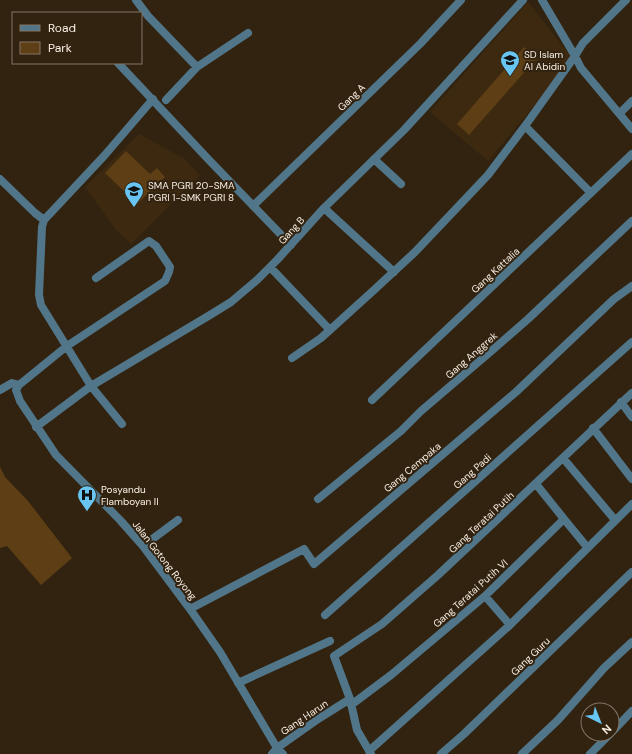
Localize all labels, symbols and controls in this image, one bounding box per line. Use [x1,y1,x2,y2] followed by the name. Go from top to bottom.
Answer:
[12,12,142,64] legend
[48,20,76,36] text: Road
[48,40,72,56] text: Park
[524,48,566,73] place label: SD Islam Al Abidin
[499,49,521,77] school or university icon: SD Islam Al Abidin
[335,81,368,114] street label: Gang A
[148,179,235,204] place label: SMA PGRI 20-SMA PGRI 1-SMK PGRI 8
[123,180,145,208] school or university icon: SMA PGRI 20-SMA PGRI 1-SMK PGRI 8
[275,214,307,247] street label: Gang B
[468,245,522,296] street label: Gang Kattalia
[443,329,500,382] street label: Gang Anggrek
[381,440,444,495] street label: Gang Cempaka
[451,451,494,492] street label: Gang Padi
[101,483,159,508] place label: Posyandu Flamboyan II
[76,484,98,512] hospital icon: Posyandu Flamboyan II
[446,489,517,556] street label: Gang Teratai Putih
[130,518,200,603] street label: Jalan Gotong Royong
[430,556,510,630] street label: Gang Teratai Putih VI
[508,634,553,678] street label: Gang Guru
[278,697,331,738] street label: Gang Harun
[580,702,620,742] north arrow
[599,721,615,737] text: N

